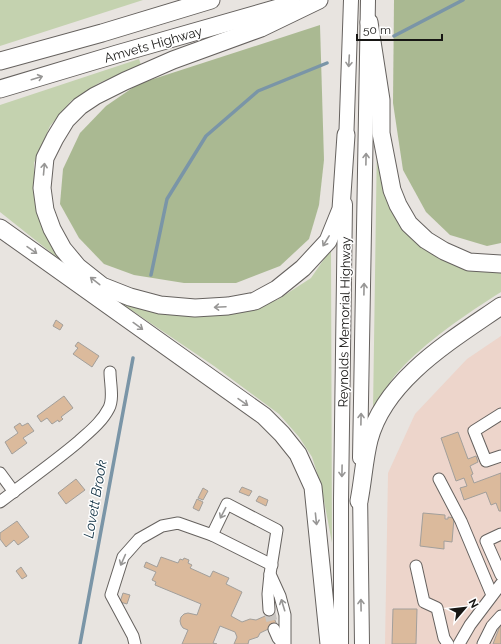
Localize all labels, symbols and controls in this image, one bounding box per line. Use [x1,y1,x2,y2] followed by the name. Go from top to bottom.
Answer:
[357,16,442,42] scale bar
[103,23,204,66] street label: Amvets Highway
[363,23,391,37] text: 50 m
[346,54,353,67] one-way arrow
[31,74,44,81] one-way arrow
[362,153,370,166] one-way arrow
[40,163,48,176] one-way arrow
[322,235,330,247] one-way arrow
[336,236,353,408] street label: Reynolds Memorial Highway
[26,246,37,254] one-way arrow
[90,276,101,285] one-way arrow
[360,283,367,296] one-way arrow
[214,303,227,310] one-way arrow
[132,322,143,330] one-way arrow
[238,398,249,406] one-way arrow
[357,413,365,426] one-way arrow
[80,458,110,539] water label: Lovett Brook
[338,464,345,477] one-way arrow
[219,507,226,519] one-way arrow
[312,512,320,525] one-way arrow
[119,554,126,566] one-way arrow
[445,588,485,628] north arrow
[466,597,481,610] text: N
[279,599,286,612] one-way arrow
[358,599,365,612] one-way arrow

